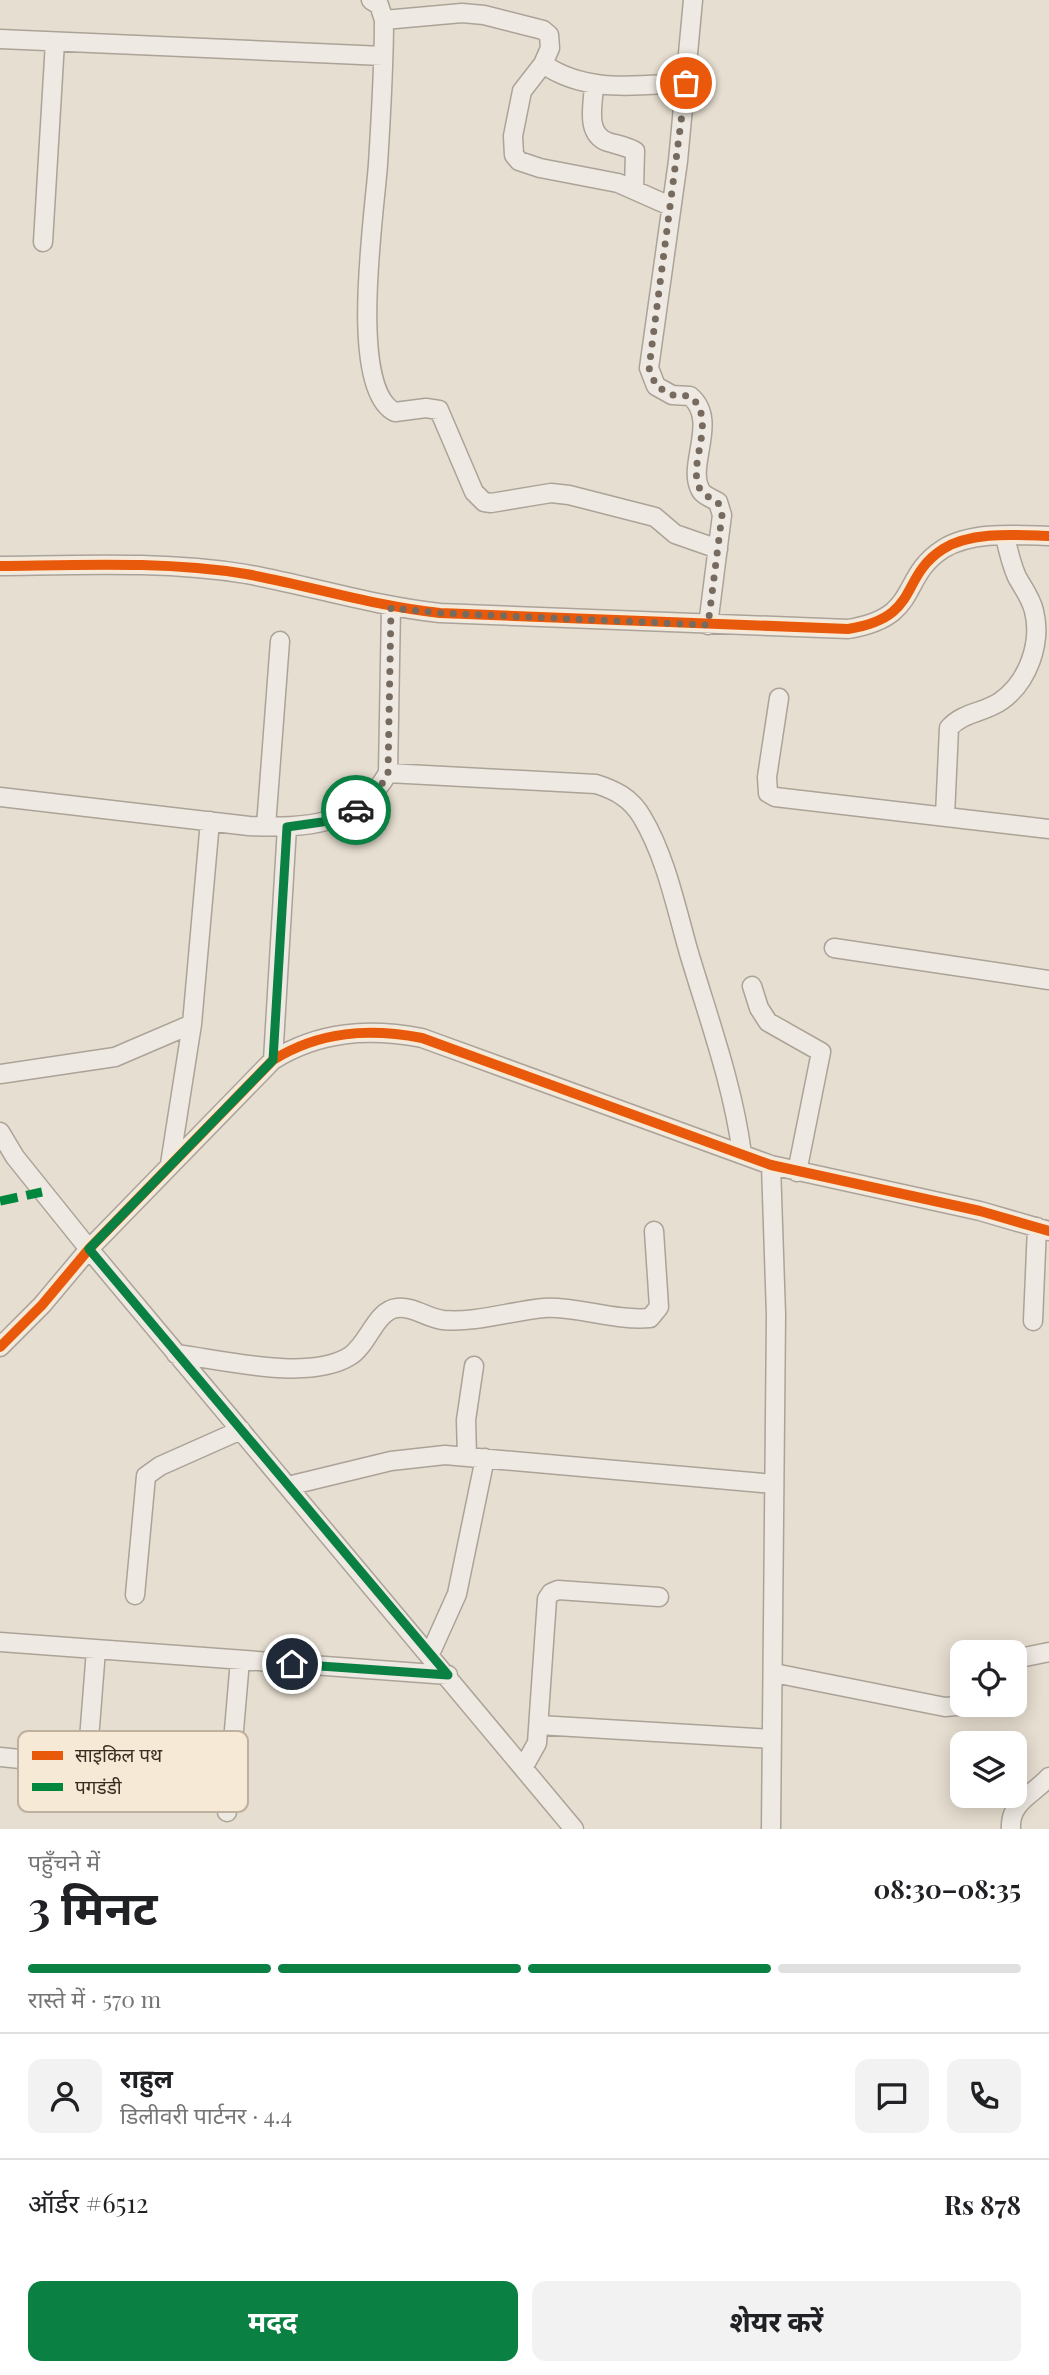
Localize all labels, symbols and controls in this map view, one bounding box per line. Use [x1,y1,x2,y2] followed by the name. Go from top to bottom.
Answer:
[656,53,716,113] pin
[667,64,705,102] icon: bag
[321,775,391,845] courier
[337,791,375,829] icon: car
[262,1634,322,1694] pin
[950,1640,1027,1808] map controls
[950,1640,1027,1717] button: locate
[273,1645,311,1683] icon: home
[18,1731,248,1812] legend
[950,1731,1027,1808] button: layers
[75,1741,163,1767] text: साइकिल पथ
[75,1773,123,1799] text: पगडंडी
[28,1846,100,1877] text: पहुँचने में
[873,1871,1021,1906] text: 08:30–08:35
[28,1875,157,1937] text: 3 मिनट
[28,1983,161,2014] text: रास्ते में · 570 m
[28,2059,102,2133] button: person
[855,2059,929,2133] button: chat
[947,2059,1021,2133] button: phone
[120,2060,173,2095] text: राहुल
[120,2099,292,2130] text: डिलीवरी पार्टनर · 4.4
[28,2185,148,2220] text: ऑर्डर #6512
[944,2187,1021,2222] text: Rs 878
[28,2281,518,2361] button: मदद
[532,2281,1021,2361] button: शेयर करें

